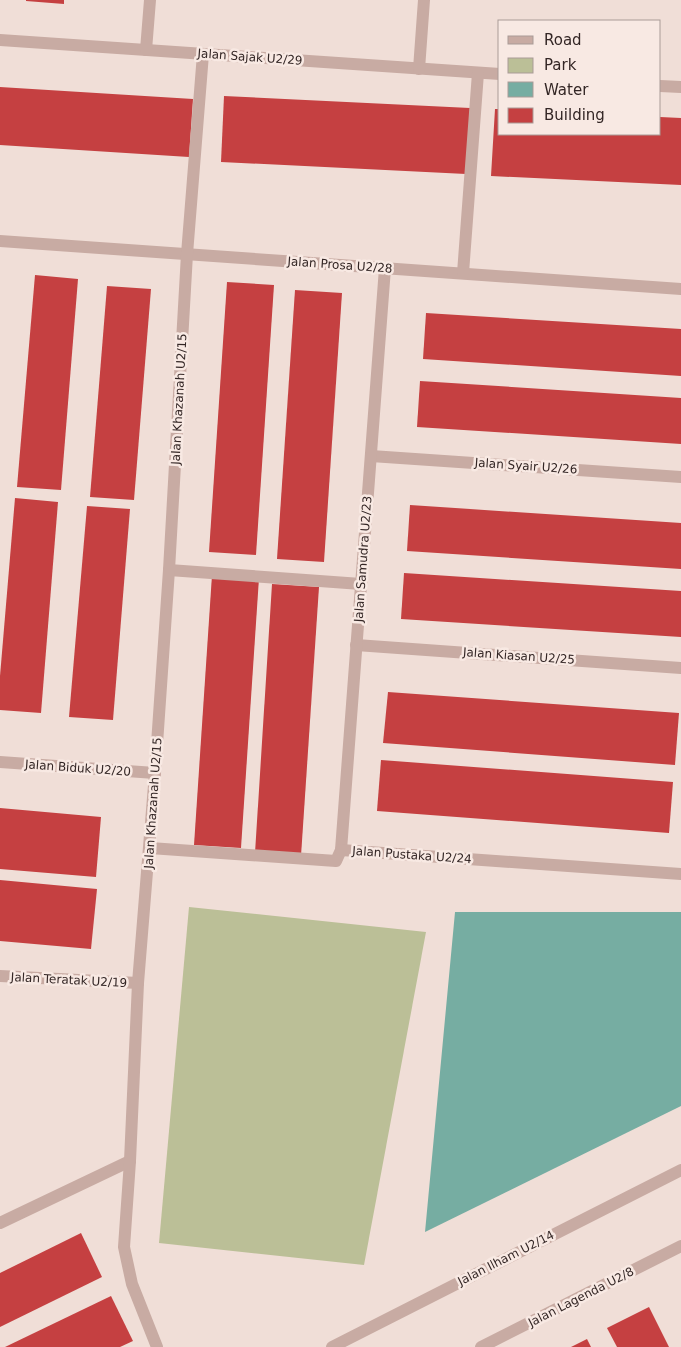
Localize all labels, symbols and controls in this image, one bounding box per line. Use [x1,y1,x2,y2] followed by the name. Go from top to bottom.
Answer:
[498,20,661,135] legend
[544,31,582,49] text: Road
[196,46,303,68] street label: Jalan Sajak U2/29
[544,56,577,74] text: Park
[544,81,589,99] text: Water
[544,106,605,124] text: Building
[286,254,393,276] street label: Jalan Prosa U2/28
[169,333,189,466] street label: Jalan Khazanah U2/15
[473,455,578,477] street label: Jalan Syair U2/26
[352,495,374,624] street label: Jalan Samudra U2/23
[461,645,576,667] street label: Jalan Kiasan U2/25
[141,737,165,870] street label: Jalan Khazanah U2/15
[23,757,132,779] street label: Jalan Biduk U2/20
[351,844,472,866] street label: Jalan Pustaka U2/24
[9,970,128,990] street label: Jalan Teratak U2/19
[455,1228,556,1289] street label: Jalan Ilham U2/14
[525,1264,636,1330] street label: Jalan Lagenda U2/8

